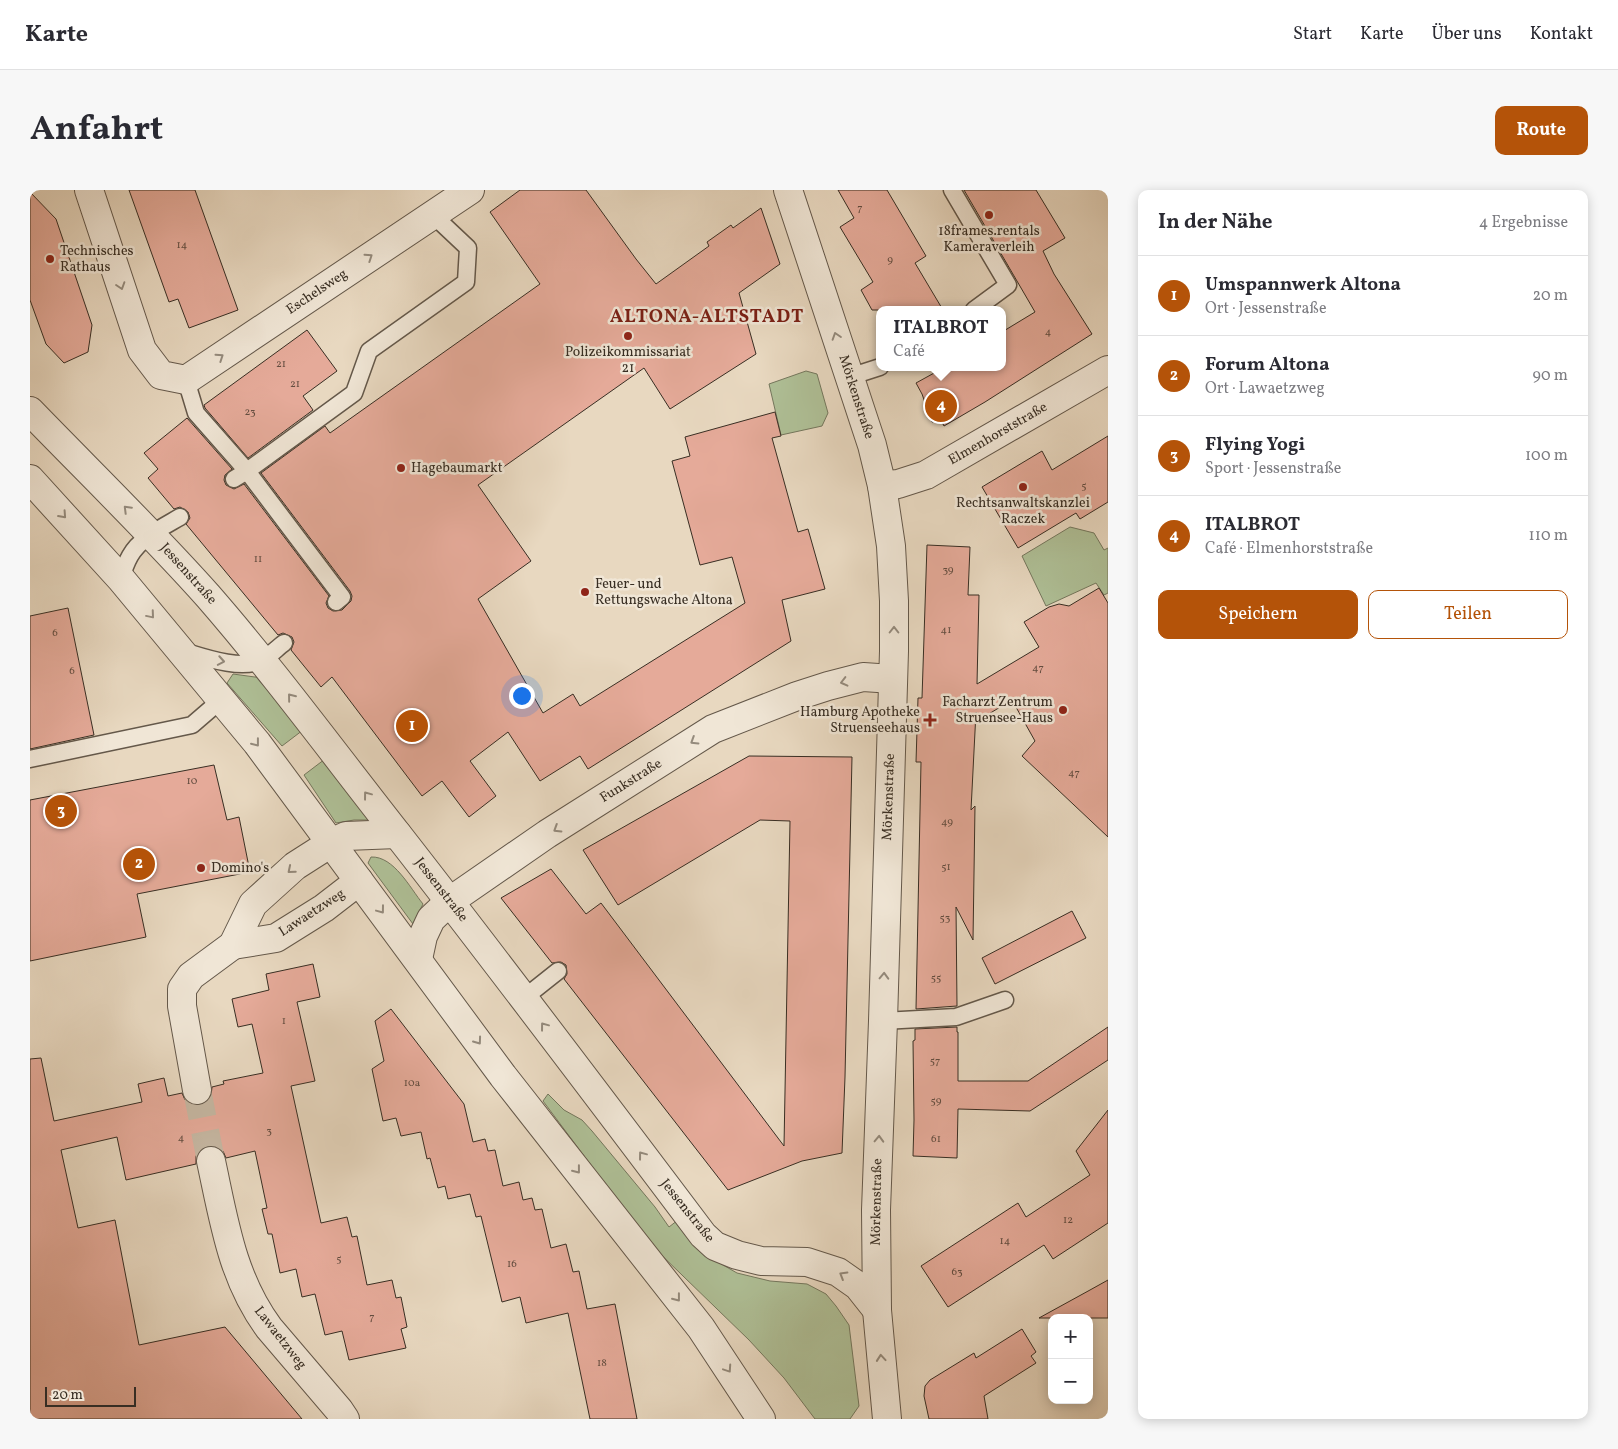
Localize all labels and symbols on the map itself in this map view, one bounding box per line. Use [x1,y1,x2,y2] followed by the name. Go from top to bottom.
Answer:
[857,201,863,216] house number: 7
[983,209,995,221] marker: 18frames.rentals Kameraverleih
[938,222,1040,257] place label: 18frames.rentals Kameraverleih
[177,238,188,253] house number: 14
[60,242,134,277] place label: Technisches Rathaus
[44,253,56,265] marker: Technisches Rathaus
[887,253,893,268] house number: 9
[364,254,373,263] one-way arrow
[283,265,351,319] street label: Eschelsweg
[115,281,125,290] one-way arrow
[610,304,804,330] district label: ALTONA-ALTSTADT
[1045,325,1052,340] house number: 4
[622,330,634,342] marker: Polizeikommissariat 21
[831,332,841,340] one-way arrow
[565,343,691,378] place label: Polizeikommissariat 21
[833,353,879,442] street label: Mörkenstraße
[214,354,224,363] one-way arrow
[276,357,286,372] house number: 21
[290,377,300,392] house number: 21
[925,387,957,425] pin: 4
[945,398,1051,470] street label: Elmenhorststraße
[244,405,256,420] house number: 23
[411,459,503,478] place label: Hagebaumarkt
[395,462,407,474] marker: Hagebaumarkt
[1081,479,1087,494] house number: 5
[1017,481,1029,493] marker: Rechtsanwaltskanzlei Raczek
[956,494,1090,529] place label: Rechtsanwaltskanzlei Raczek
[123,506,132,515] one-way arrow
[57,510,66,519] one-way arrow
[155,539,221,609] street label: Jessenstraße
[254,552,262,567] house number: 11
[942,563,954,578] house number: 39
[595,575,733,610] place label: Feuer- und Rettungswache Altona
[579,586,591,598] marker: Feuer- und Rettungswache Altona
[145,609,154,618] one-way arrow
[941,623,951,638] house number: 41
[52,626,58,641] house number: 6
[889,626,899,634] one-way arrow
[216,655,225,665] one-way arrow
[1032,661,1044,676] house number: 47
[69,664,75,679] house number: 6
[840,676,849,687] one-way arrow
[509,683,535,709] your location
[942,693,1053,728] place label: Facharzt Zentrum Struensee-Haus
[288,694,297,703] one-way arrow
[800,703,920,738] place label: Hamburg Apotheke Struenseehaus
[1057,704,1069,716] marker: Facharzt Zentrum Struensee-Haus
[396,707,428,745] pin: 1
[924,714,936,726] marker: Hamburg Apotheke Struenseehaus
[690,735,699,745] one-way arrow
[251,737,259,746] one-way arrow
[878,753,900,841] street label: Mörkenstraße
[596,754,666,808] street label: Funkstraße
[1068,766,1080,781] house number: 47
[187,774,198,789] house number: 10
[364,791,373,801] one-way arrow
[45,792,77,830] pin: 3
[941,815,953,830] house number: 49
[553,822,562,832] one-way arrow
[123,845,155,883] pin: 2
[410,854,472,926] street label: Jessenstraße
[211,859,269,878] place label: Domino's
[941,860,951,875] house number: 51
[195,862,207,874] marker: Domino's
[288,864,297,873] one-way arrow
[275,885,349,941] street label: Lawaetzweg
[375,904,384,914] one-way arrow
[940,911,951,926] house number: 53
[931,971,941,986] house number: 55
[879,972,889,980] one-way arrow
[282,1014,286,1029] house number: 1
[542,1023,550,1032] one-way arrow
[472,1035,481,1045] one-way arrow
[930,1054,940,1069] house number: 57
[404,1076,421,1091] house number: 10a
[931,1094,942,1109] house number: 59
[266,1124,272,1139] house number: 3
[178,1131,185,1146] house number: 4
[931,1132,941,1147] house number: 61
[873,1135,884,1143] one-way arrow
[640,1152,648,1161] one-way arrow
[867,1158,887,1246] street label: Mörkenstraße
[571,1164,579,1173] one-way arrow
[655,1175,719,1247] street label: Jessenstraße
[1063,1213,1073,1228] house number: 12
[1000,1234,1011,1249] house number: 14
[336,1252,342,1267] house number: 5
[507,1257,517,1272] house number: 16
[951,1265,963,1280] house number: 63
[840,1272,849,1282] one-way arrow
[671,1292,679,1301] one-way arrow
[249,1303,311,1373] street label: Lawaetzweg
[369,1310,375,1325] house number: 7
[876,1354,887,1362] one-way arrow
[597,1356,607,1371] house number: 18
[722,1363,731,1373] one-way arrow
[45,1384,136,1407] scale bar

